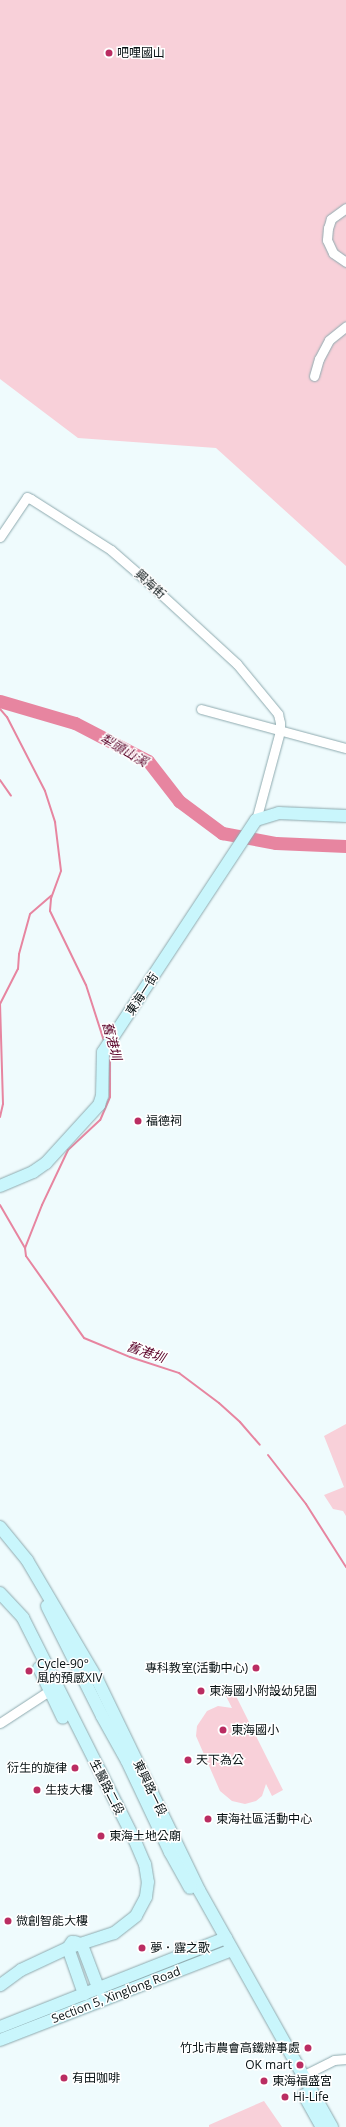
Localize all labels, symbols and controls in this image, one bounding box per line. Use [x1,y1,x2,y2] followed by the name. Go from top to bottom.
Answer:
[117,46,165,60] place label: 吧哩國山
[104,48,114,58] marker: 吧哩國山
[132,567,168,601] street label: 興海街
[98,730,150,770] water label: 犁頭山溪
[123,970,161,1018] street label: 東海一街
[99,1020,125,1062] water label: 舊港圳
[146,1114,182,1128] place label: 福德祠
[133,1116,143,1126] marker: 福德祠
[125,1338,167,1366] water label: 舊港圳
[37,1657,102,1685] place label: Cycle-90° 風的預感XIV
[145,1661,248,1675] place label: 專科教室(活動中心)
[251,1663,261,1673] marker: 專科教室(活動中心)
[24,1666,34,1676] marker: Cycle-90° 風的預感XIV
[209,1684,317,1698] place label: 東海國小附設幼兒園
[196,1686,206,1696] marker: 東海國小附設幼兒園
[231,1723,279,1737] place label: 東海國小
[218,1725,228,1735] marker: 東海國小
[196,1753,244,1767] place label: 天下為公
[183,1755,193,1765] marker: 天下為公
[87,1757,127,1817] street label: 生醫路二段
[130,1758,170,1818] street label: 東興路一段
[7,1761,67,1775] place label: 衍生的旋律
[70,1763,80,1773] marker: 衍生的旋律
[45,1783,93,1797] place label: 生技大樓
[32,1785,42,1795] marker: 生技大樓
[216,1812,312,1826] place label: 東海社區活動中心
[203,1814,213,1824] marker: 東海社區活動中心
[109,1829,181,1843] place label: 東海土地公廟
[96,1831,106,1841] marker: 東海土地公廟
[16,1914,88,1928] place label: 微創智能大樓
[3,1916,13,1926] marker: 微創智能大樓
[150,1941,210,1955] place label: 夢．露之歌
[137,1943,147,1953] marker: 夢．露之歌
[50,1964,182,2026] street label: Section 5, Xinglong Road
[180,2041,300,2055] place label: 竹北市農會高鐵辦事處
[303,2043,313,2053] marker: 竹北市農會高鐵辦事處
[245,2058,292,2072] place label: OK mart
[295,2060,305,2070] marker: OK mart
[72,2071,120,2085] place label: 有田咖啡
[59,2073,69,2083] marker: 有田咖啡
[272,2074,332,2088] place label: 東海福盛宮
[259,2076,269,2086] marker: 東海福盛宮
[293,2090,329,2104] place label: Hi-Life
[280,2092,290,2102] marker: Hi-Life

